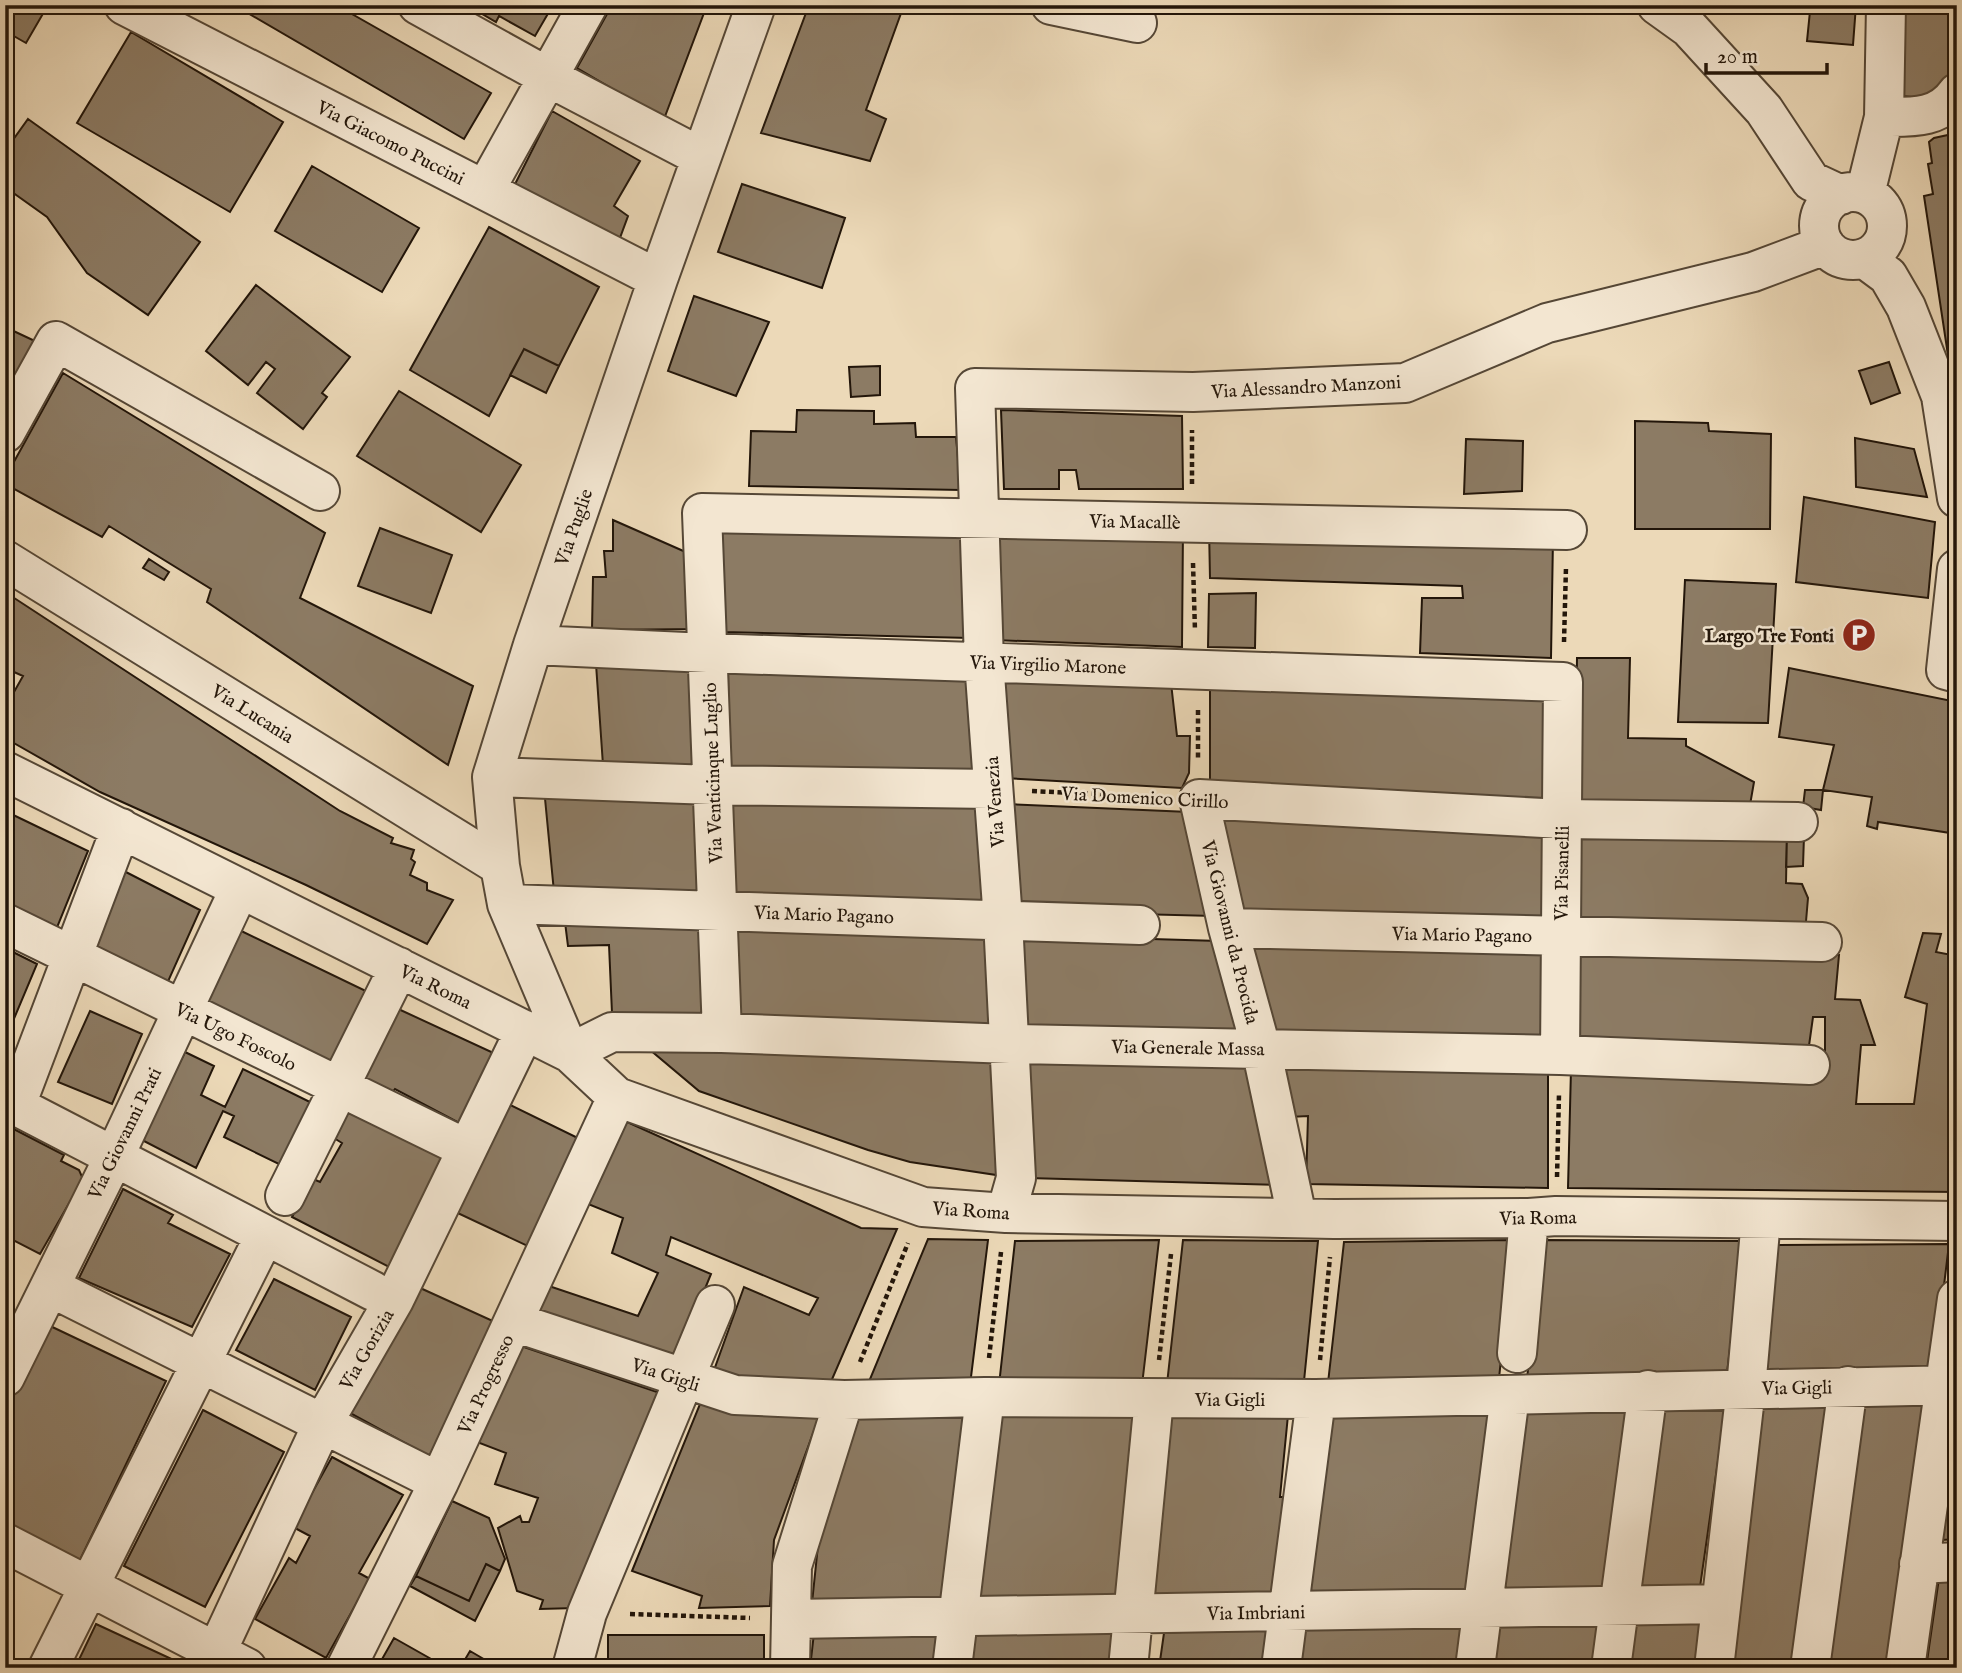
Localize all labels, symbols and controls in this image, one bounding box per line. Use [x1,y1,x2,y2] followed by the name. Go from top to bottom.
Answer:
[1706,32,1827,76] scale bar
[1717,44,1758,71] text: 20 m
[311,96,468,191] street label: Via Giacomo Puccini
[1210,371,1402,405] street label: Via Alessandro Manzoni
[550,486,599,570] street label: Via Puglie
[1088,510,1181,536] street label: Via Macallè
[1840,616,1878,654] parking icon: Largo Tre Fonti
[1705,625,1834,649] place label: Largo Tre Fonti
[968,651,1127,681] street label: Via Virgilio Marone
[205,679,298,750] street label: Via Lucania
[699,682,729,865] street label: Via Venticinque Luglio
[981,755,1011,849] street label: Via Venezia
[1060,783,1229,815] street label: Via Domenico Cirillo
[1550,825,1576,922] street label: Via Pisanelli
[1194,837,1264,1027] street label: Via Giovanni da Procida
[752,902,894,930] street label: Via Mario Pagano
[1391,923,1532,949] street label: Via Mario Pagano
[394,960,476,1016] street label: Via Roma
[169,998,300,1078] street label: Via Ugo Foscolo
[1110,1036,1266,1062] street label: Via Generale Massa
[83,1064,168,1205] street label: Via Giovanni Prati
[930,1197,1011,1227] street label: Via Roma
[1498,1206,1578,1232] street label: Via Roma
[335,1305,401,1396] street label: Via Gorizia
[453,1331,520,1440] street label: Via Progresso
[627,1353,703,1398] street label: Via Gigli
[1761,1376,1833,1402] street label: Via Gigli
[1194,1389,1265,1413] street label: Via Gigli
[1206,1601,1305,1627] street label: Via Imbriani

